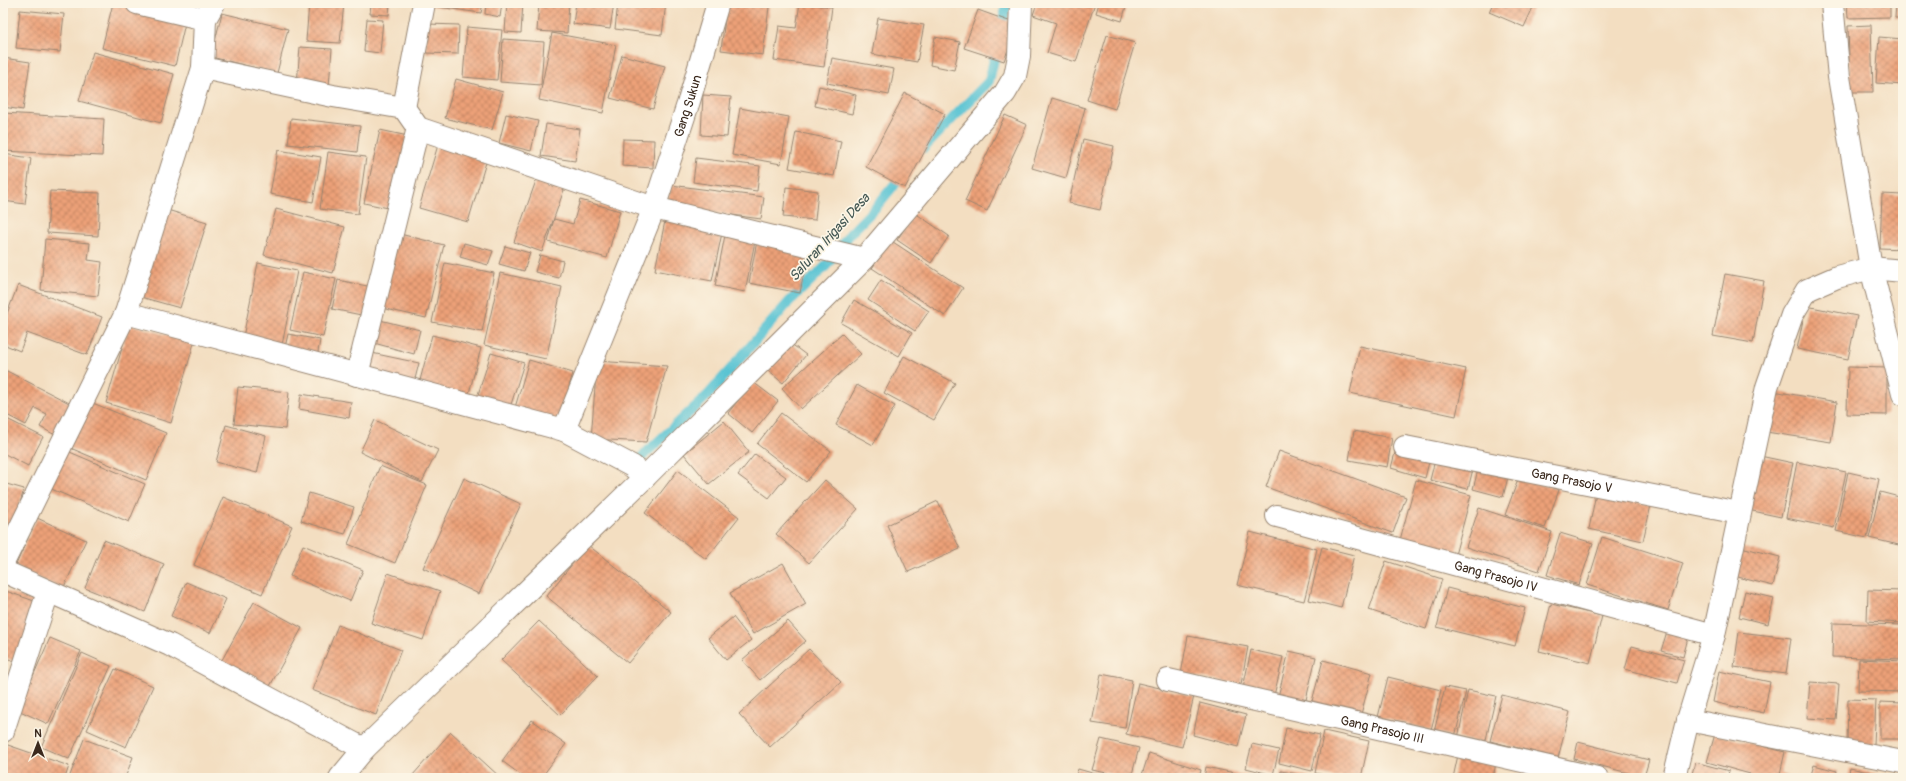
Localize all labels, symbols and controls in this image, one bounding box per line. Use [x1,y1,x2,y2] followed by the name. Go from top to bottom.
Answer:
[671,73,705,139] street label: Gang Sukun
[785,189,874,285] water label: Saluran Irigasi Desa
[1530,465,1614,497] street label: Gang Prasojo V
[1452,558,1539,596] street label: Gang Prasojo IV
[1339,713,1426,747] street label: Gang Prasojo III
[18,723,58,763] north arrow
[34,727,42,740] text: N

